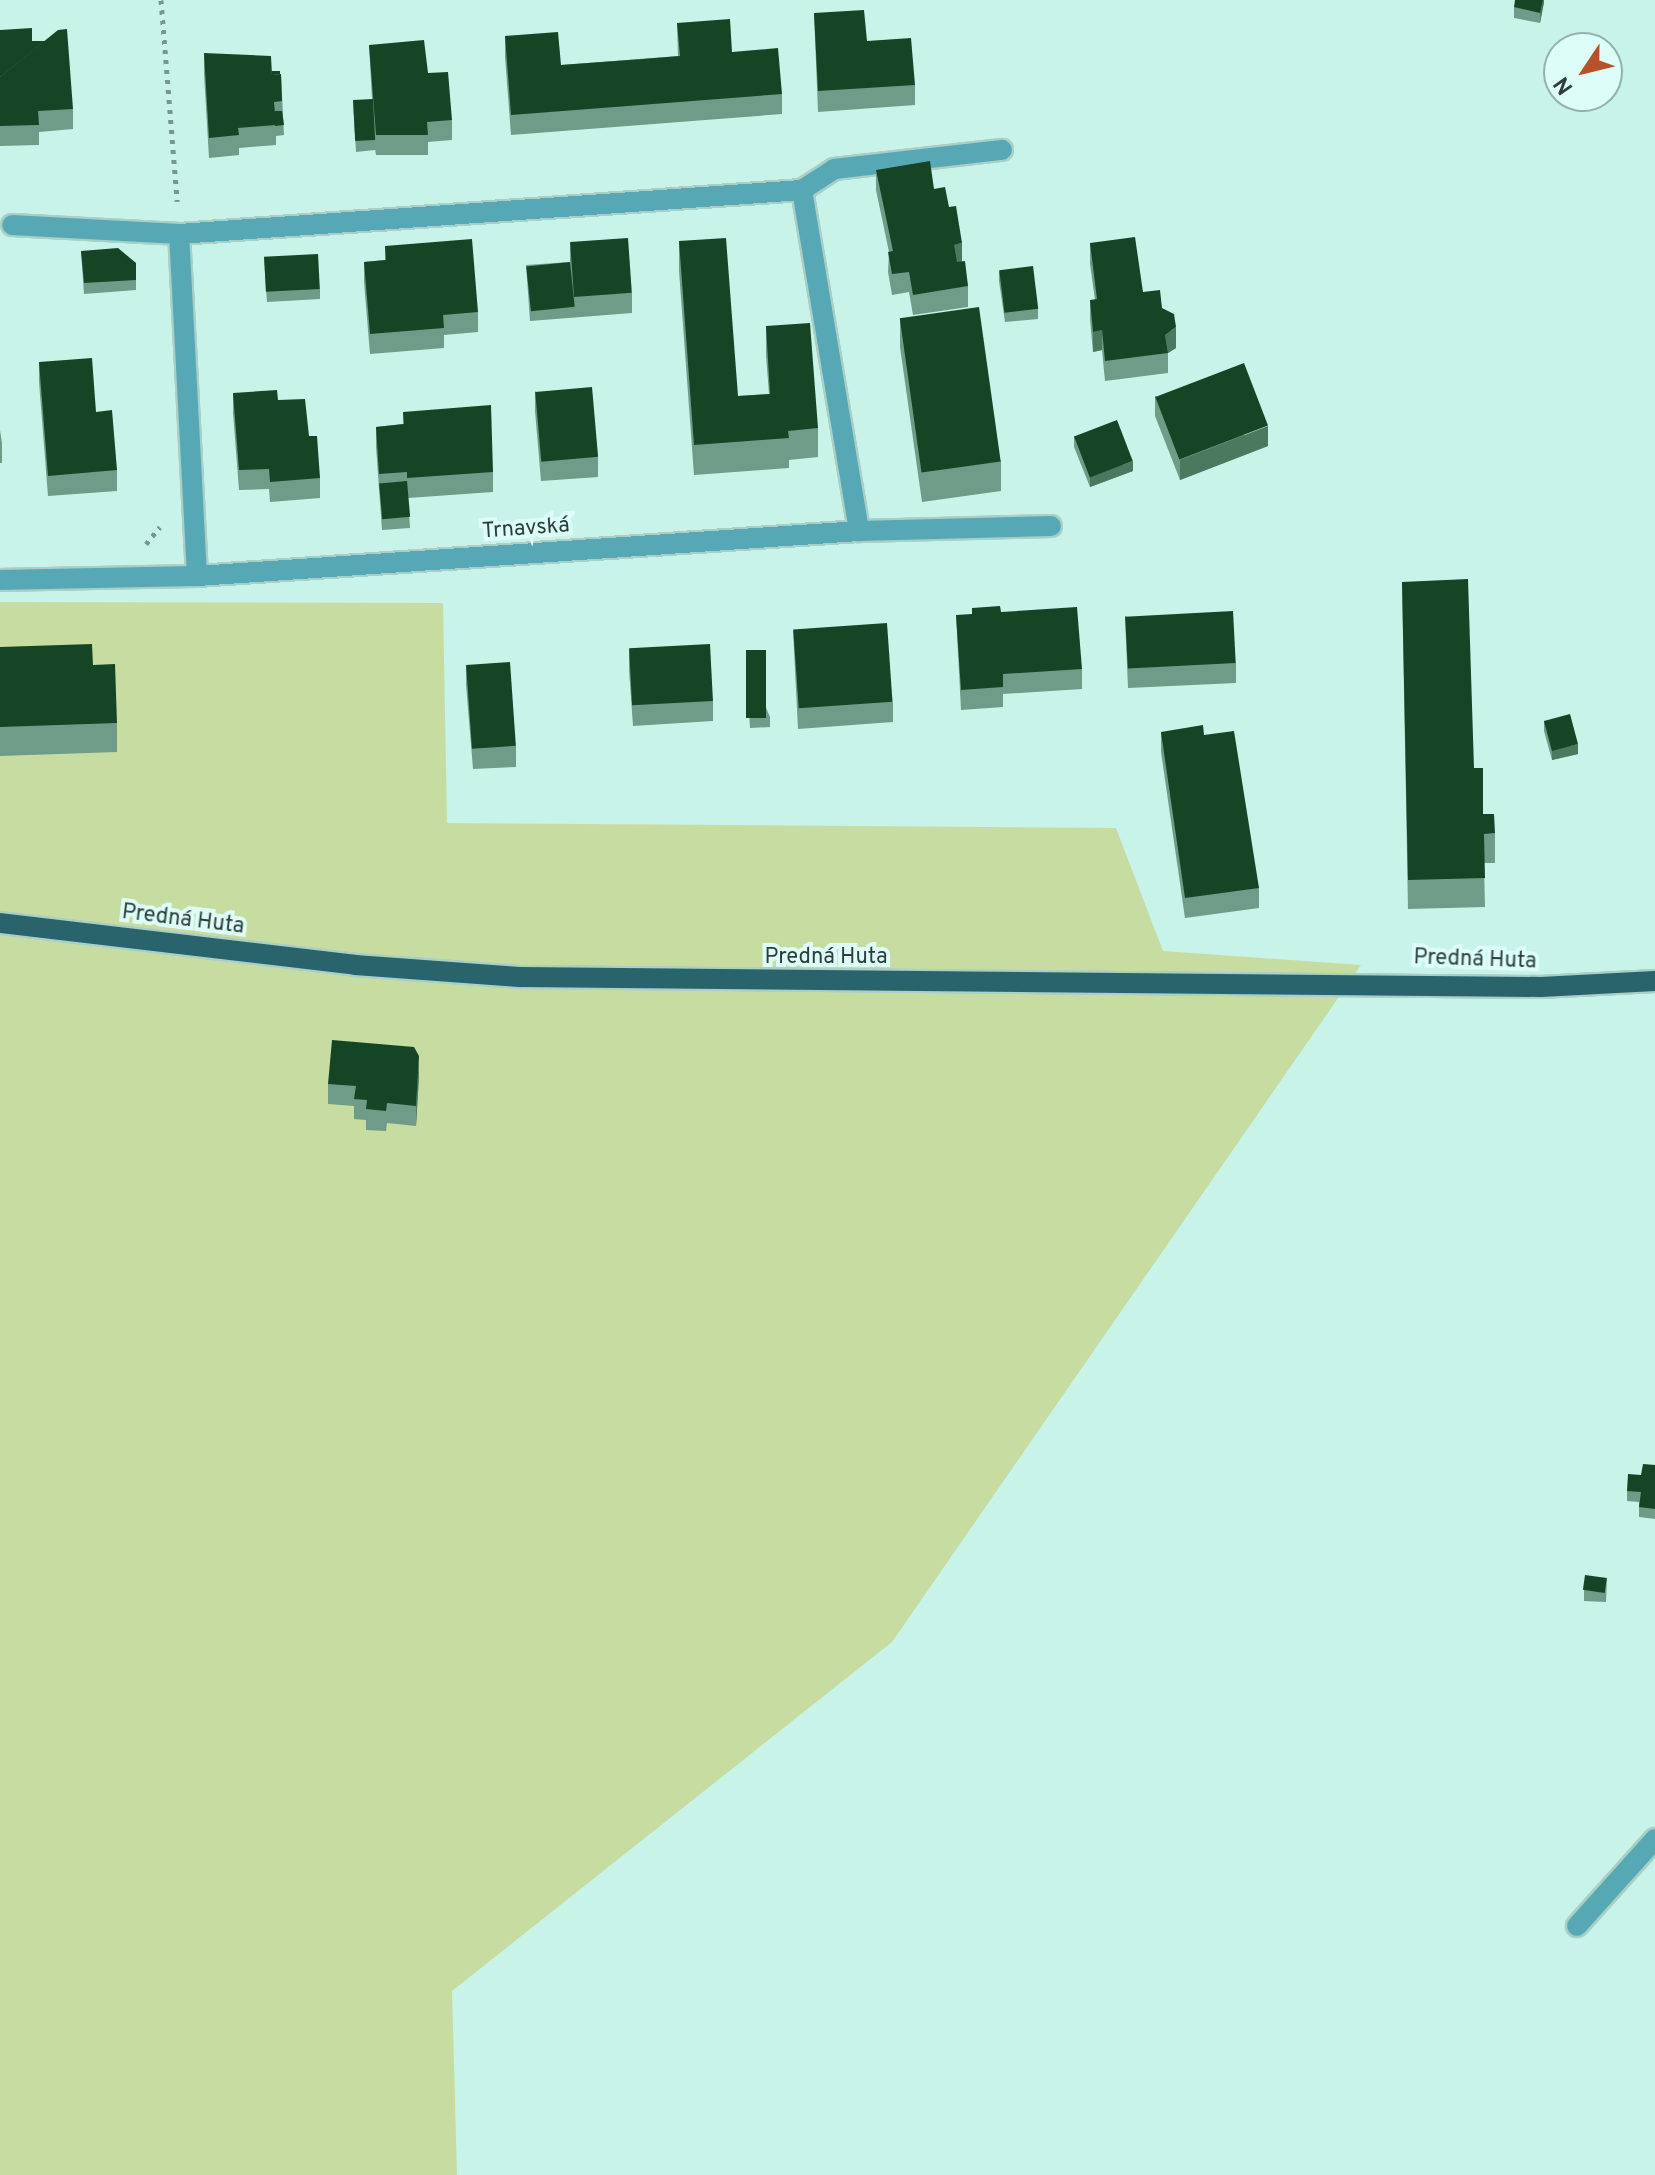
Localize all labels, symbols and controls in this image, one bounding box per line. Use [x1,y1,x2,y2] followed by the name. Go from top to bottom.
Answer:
[1543,32,1623,112] north arrow
[1549,71,1580,99] text: N
[481,513,571,545] street label: Trnavská
[120,899,246,941] street label: Predná Huta
[764,945,888,971] street label: Predná Huta
[1413,945,1537,975] street label: Predná Huta

